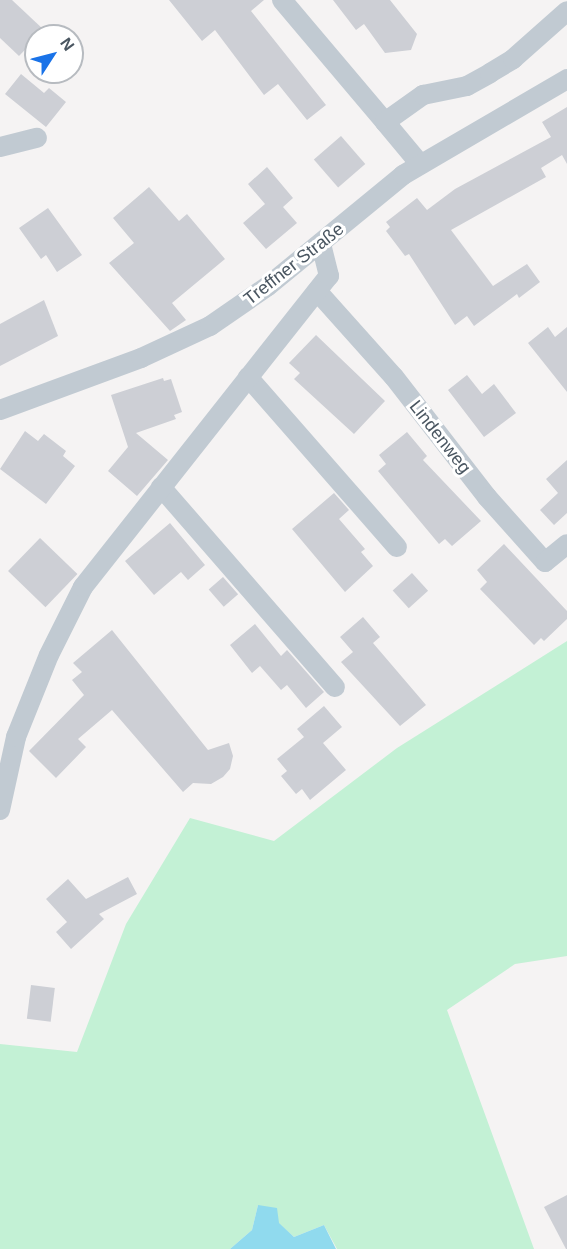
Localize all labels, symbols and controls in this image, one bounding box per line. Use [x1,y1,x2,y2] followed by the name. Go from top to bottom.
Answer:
[24,24,84,84] north arrow
[57,35,78,54] text: N
[240,218,348,310] street label: Treffner Straße
[405,396,475,478] street label: Lindenweg

